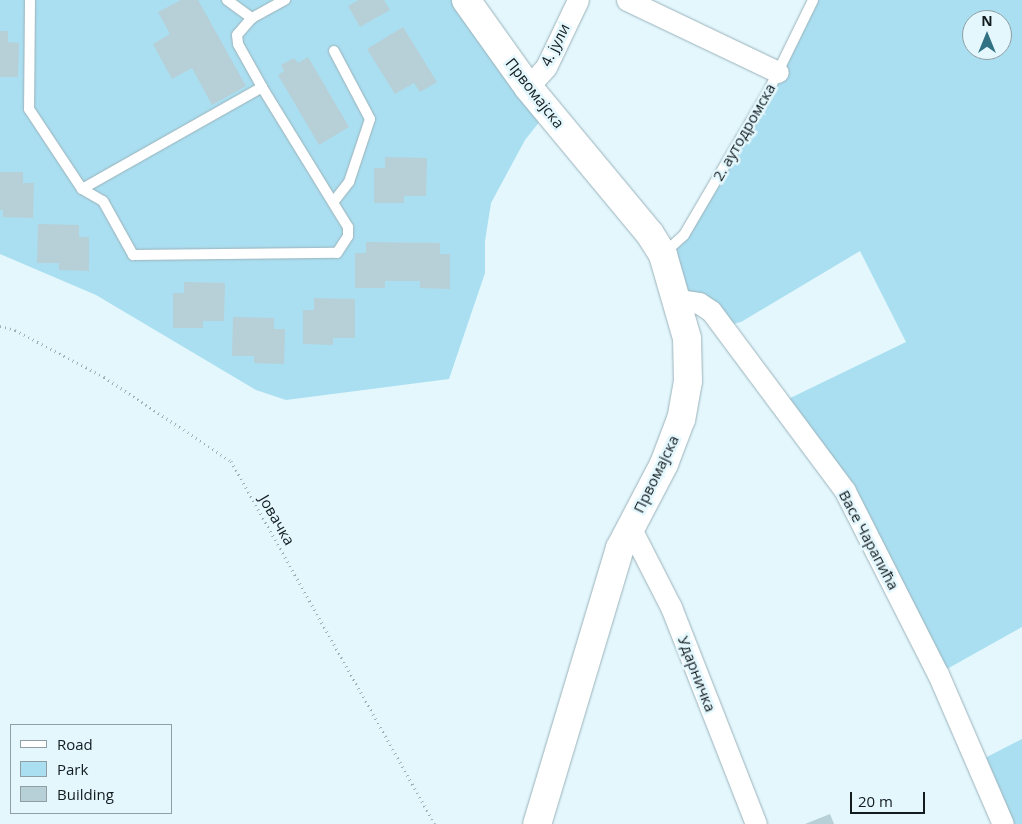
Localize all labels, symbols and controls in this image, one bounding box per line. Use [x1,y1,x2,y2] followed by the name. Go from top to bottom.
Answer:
[962,10,1012,60] north arrow
[981,11,993,30] text: N
[537,20,573,70] street label: 4. јули
[502,54,568,132] street label: Првомајска
[709,80,779,184] street label: 2. аутодромска
[629,432,683,516] street label: Првомајска
[835,487,903,593] street label: Васе Чарапића
[255,492,299,548] street label: Јовачка
[674,634,720,714] street label: Ударничка
[10,724,172,814] legend
[57,734,93,754] text: Road
[57,759,88,779] text: Park
[852,782,927,814] scale bar
[57,784,114,804] text: Building
[858,791,893,811] text: 20 m

